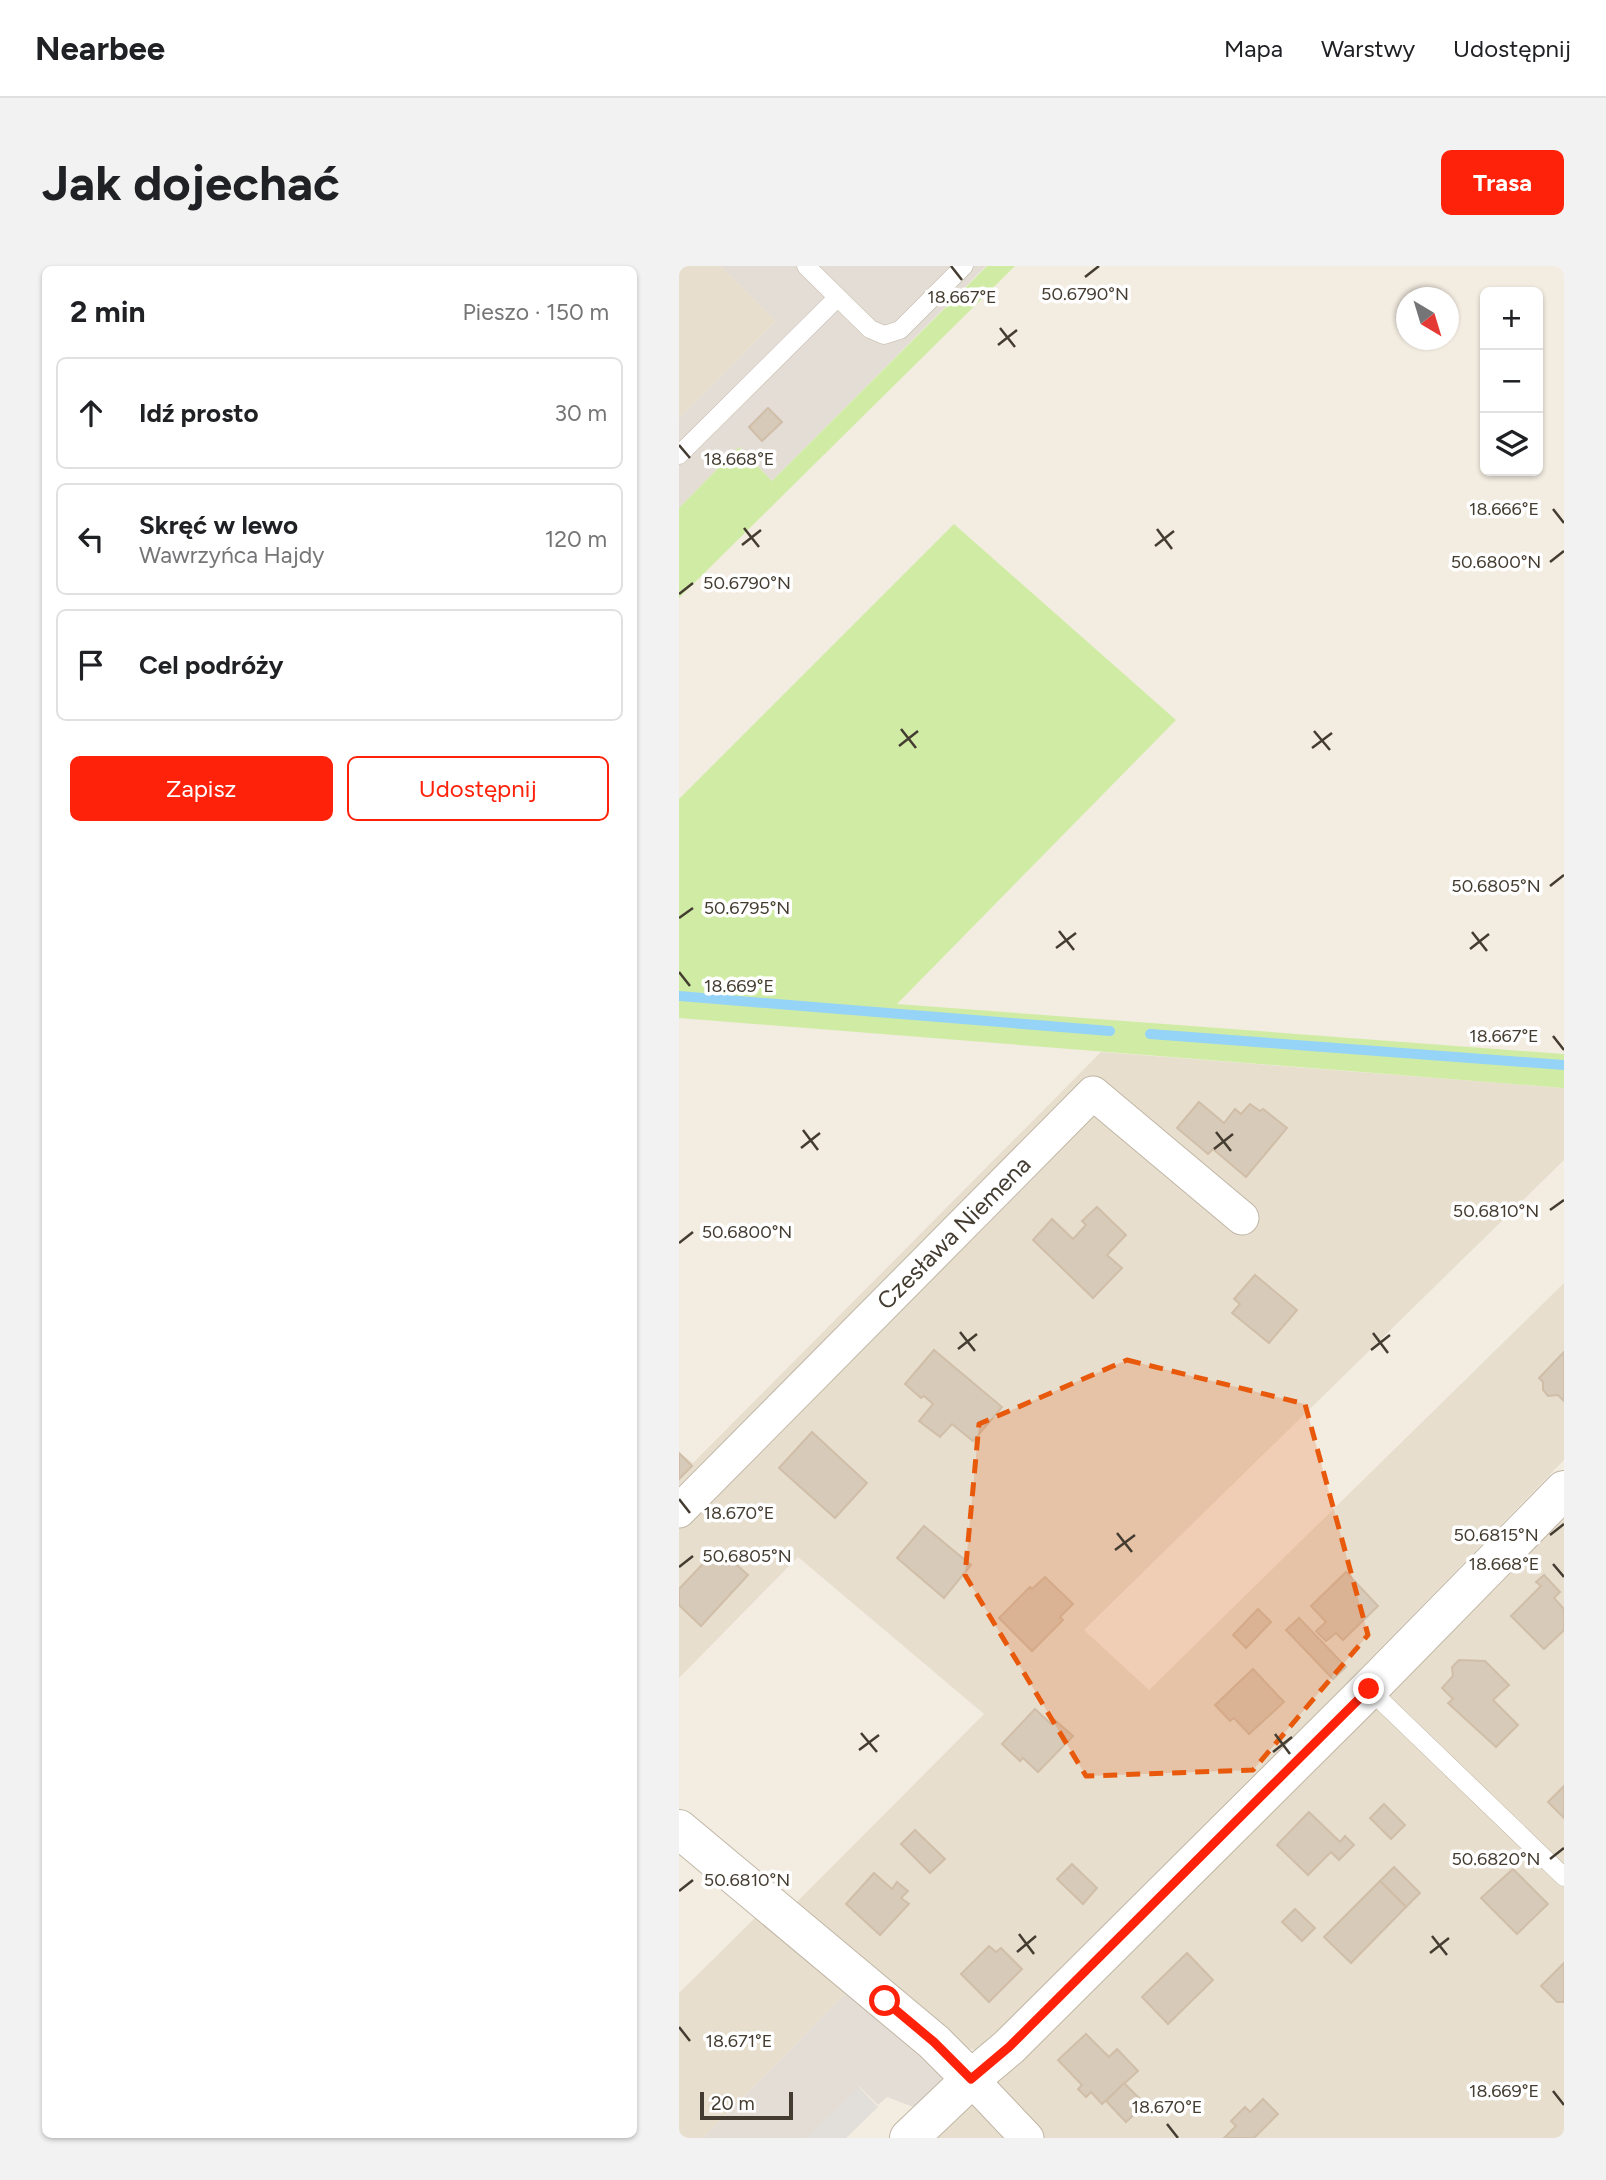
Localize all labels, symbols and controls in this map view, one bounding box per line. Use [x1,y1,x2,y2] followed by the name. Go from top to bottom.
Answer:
[35,29,165,68] text: Nearbee
[1224,34,1283,63] text: Mapa
[1321,34,1415,63] text: Warstwy
[1453,34,1571,63] text: Udostępnij
[1441,150,1564,215] button: Trasa
[42,153,340,212] text: Jak dojechać
[1041,283,1129,305] text: 50.6790°N
[927,286,997,308] text: 18.667°E
[1396,287,1459,350] north arrow
[1480,287,1543,476] map controls
[1480,287,1543,350] button: +
[70,293,146,330] text: 2 min
[463,298,609,326] text: Pieszo · 150 m
[1480,350,1543,413] button: −
[72,394,110,432] icon: ahead
[139,397,259,429] text: Idź prosto
[554,399,607,427] text: 30 m
[1480,413,1543,476] button: layers
[704,448,774,470] text: 18.668°E
[1469,498,1539,520] text: 18.666°E
[139,509,298,541] text: Skręć w lewo
[72,520,110,558] icon: left
[545,525,607,553] text: 120 m
[139,541,324,569] text: Wawrzyńca Hajdy
[1451,551,1541,573] text: 50.6800°N
[703,572,791,594] text: 50.6790°N
[72,646,110,684] icon: arrive
[139,649,283,681] text: Cel podróży
[70,756,333,821] button: Zapisz
[347,756,609,821] button: Udostępnij
[1451,875,1541,897] text: 50.6805°N
[704,897,790,919] text: 50.6795°N
[704,975,774,997] text: 18.669°E
[1469,1025,1539,1047] text: 18.667°E
[871,1150,1036,1315] street label: Czesława Niemena
[1453,1200,1539,1222] text: 50.6810°N
[702,1221,792,1243] text: 50.6800°N
[704,1502,774,1524] text: 18.670°E
[1453,1524,1539,1546] text: 50.6815°N
[702,1545,792,1567] text: 50.6805°N
[1469,1553,1539,1575] text: 18.668°E
[1353,1673,1384,1704] route end
[1451,1848,1541,1870] text: 50.6820°N
[704,1869,790,1891] text: 50.6810°N
[869,1985,900,2016] route start
[706,2030,772,2052] text: 18.671°E
[1469,2080,1539,2102] text: 18.669°E
[700,2089,793,2121] scale bar
[711,2092,755,2115] text: 20 m
[1132,2096,1202,2118] text: 18.670°E

